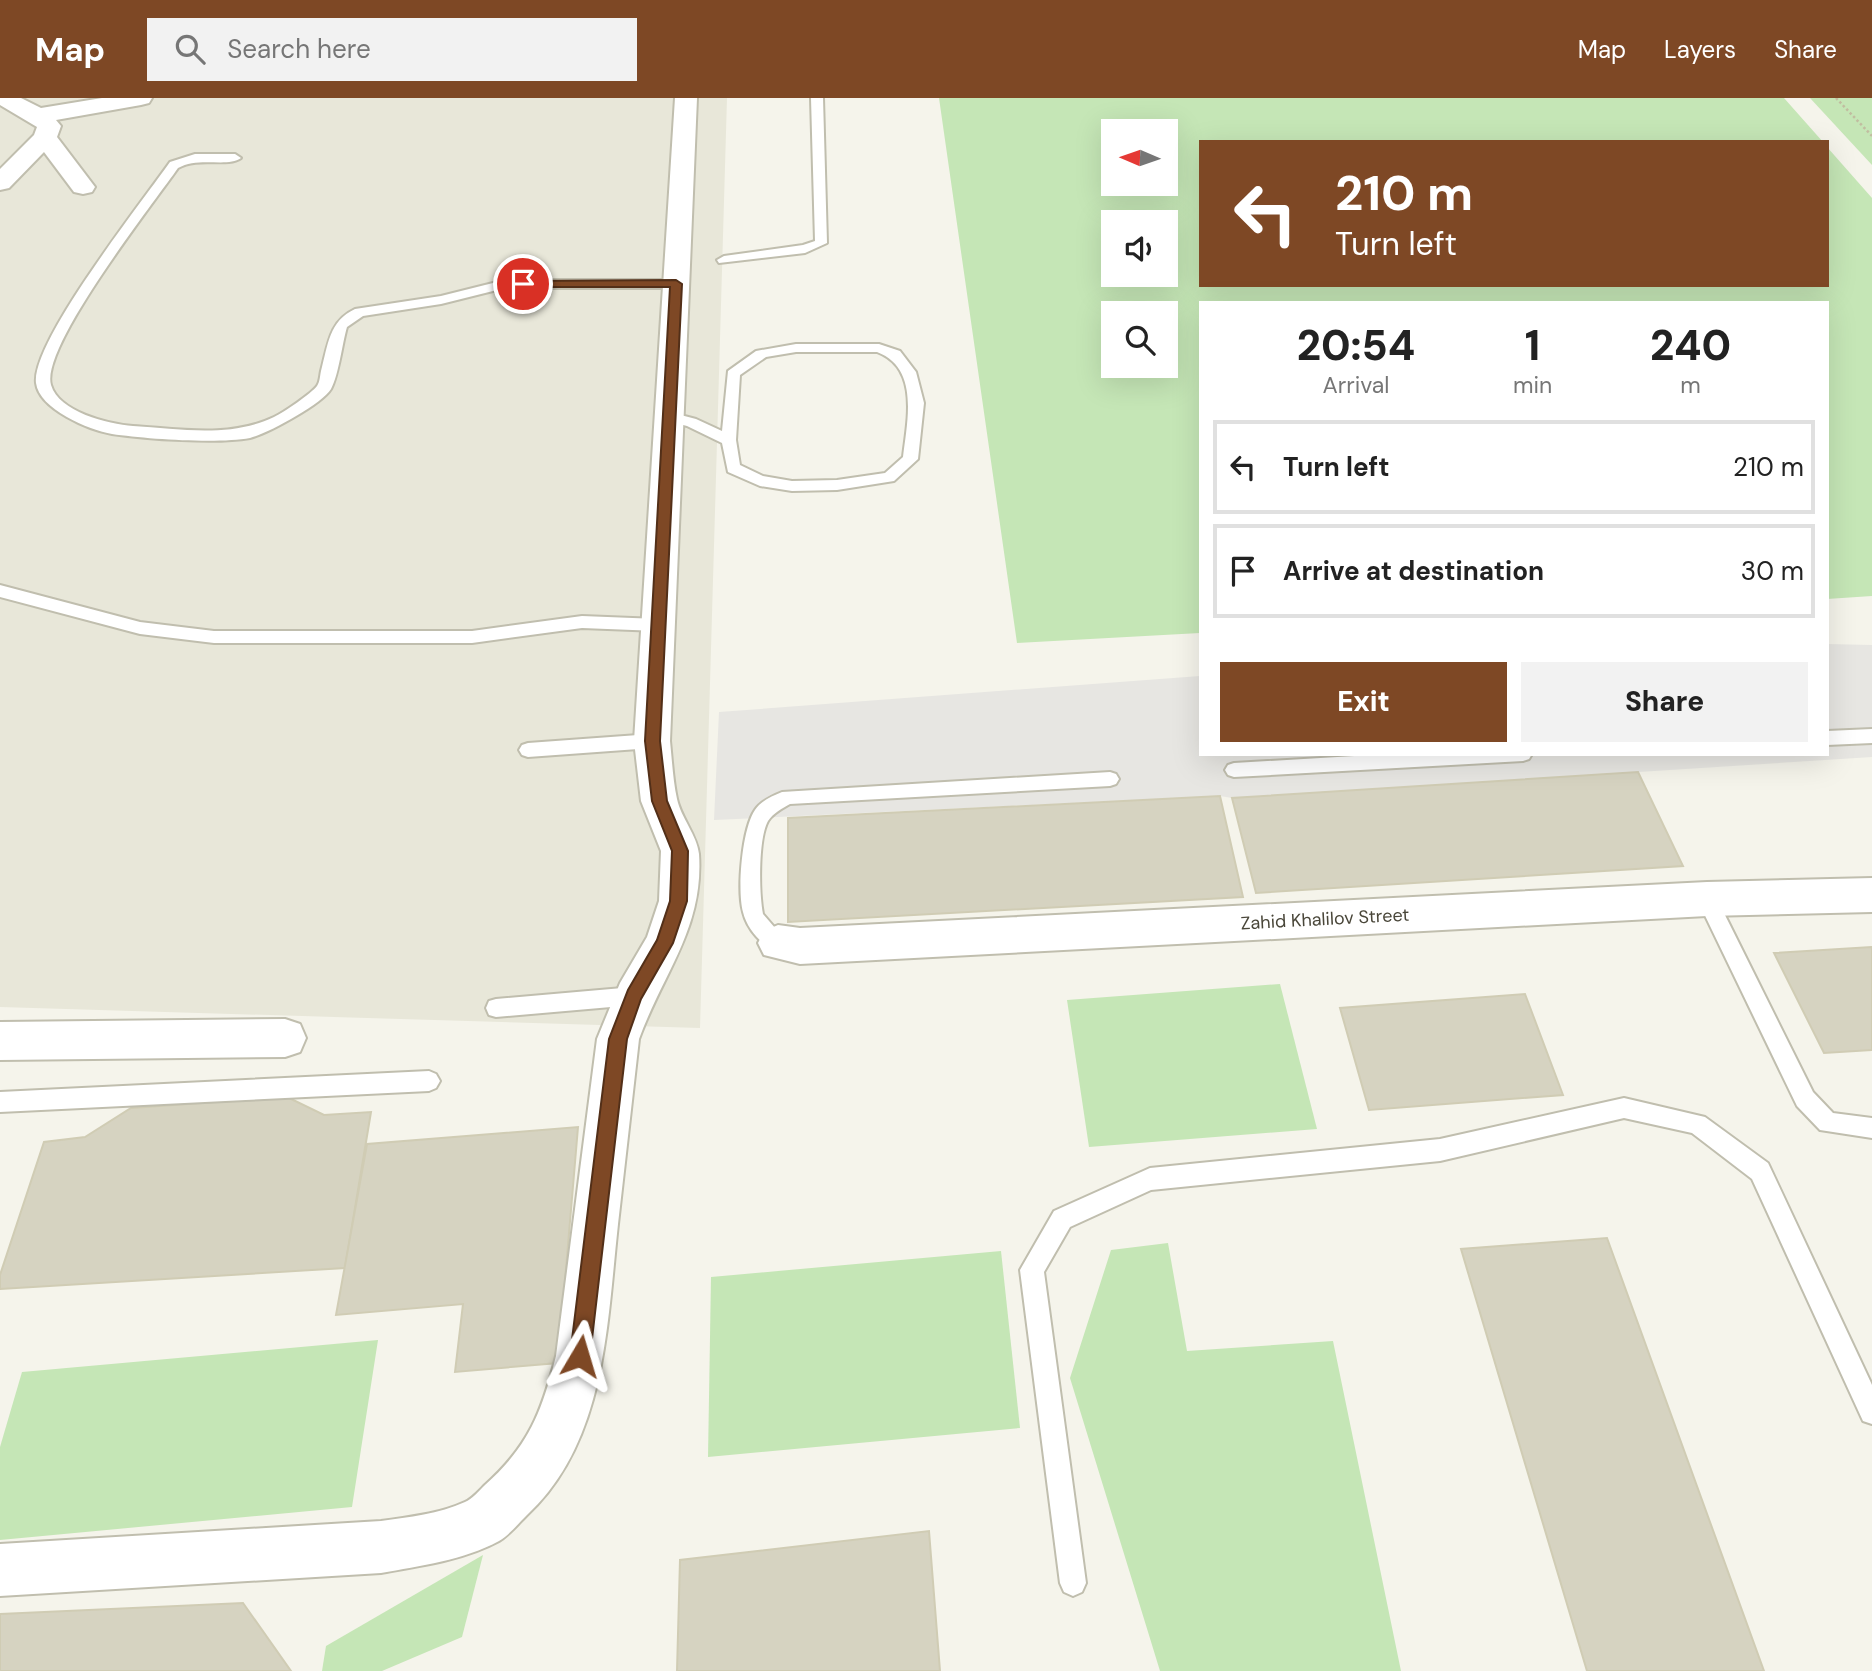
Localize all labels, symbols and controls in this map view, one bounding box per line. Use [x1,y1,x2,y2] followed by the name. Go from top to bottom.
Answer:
[147,18,637,81] search box
[35,28,105,71] text: Map
[171,30,209,68] icon: search
[227,32,371,66] text: Search here
[1578,34,1626,65] text: Map
[1664,34,1736,65] text: Layers
[1774,34,1837,65] text: Share
[1101,119,1178,196] north arrow
[1101,119,1178,378] map controls
[1335,161,1473,225] text: 210 m
[1220,168,1311,259] icon: left
[1101,210,1178,287] button: sound
[1335,223,1457,265] text: Turn left
[493,254,553,314] pin
[504,265,542,303] icon: arrive
[1101,301,1178,378] button: search
[1297,318,1415,373] text: 20:54
[1525,318,1540,373] text: 1
[1650,318,1731,373] text: 240
[1322,370,1389,400] text: Arrival
[1513,370,1552,400] text: min
[1680,370,1701,400] text: m
[1224,448,1262,486] icon: left
[1283,450,1390,484] text: Turn left
[1733,450,1804,484] text: 210 m
[1224,552,1262,590] icon: arrive
[1283,554,1544,588] text: Arrive at destination
[1741,554,1804,588] text: 30 m
[1220,662,1507,742] button: Exit
[1521,662,1808,742] button: Share
[1240,903,1410,935] street label: Zahid Khalilov Street
[543,1319,617,1393] position arrow

